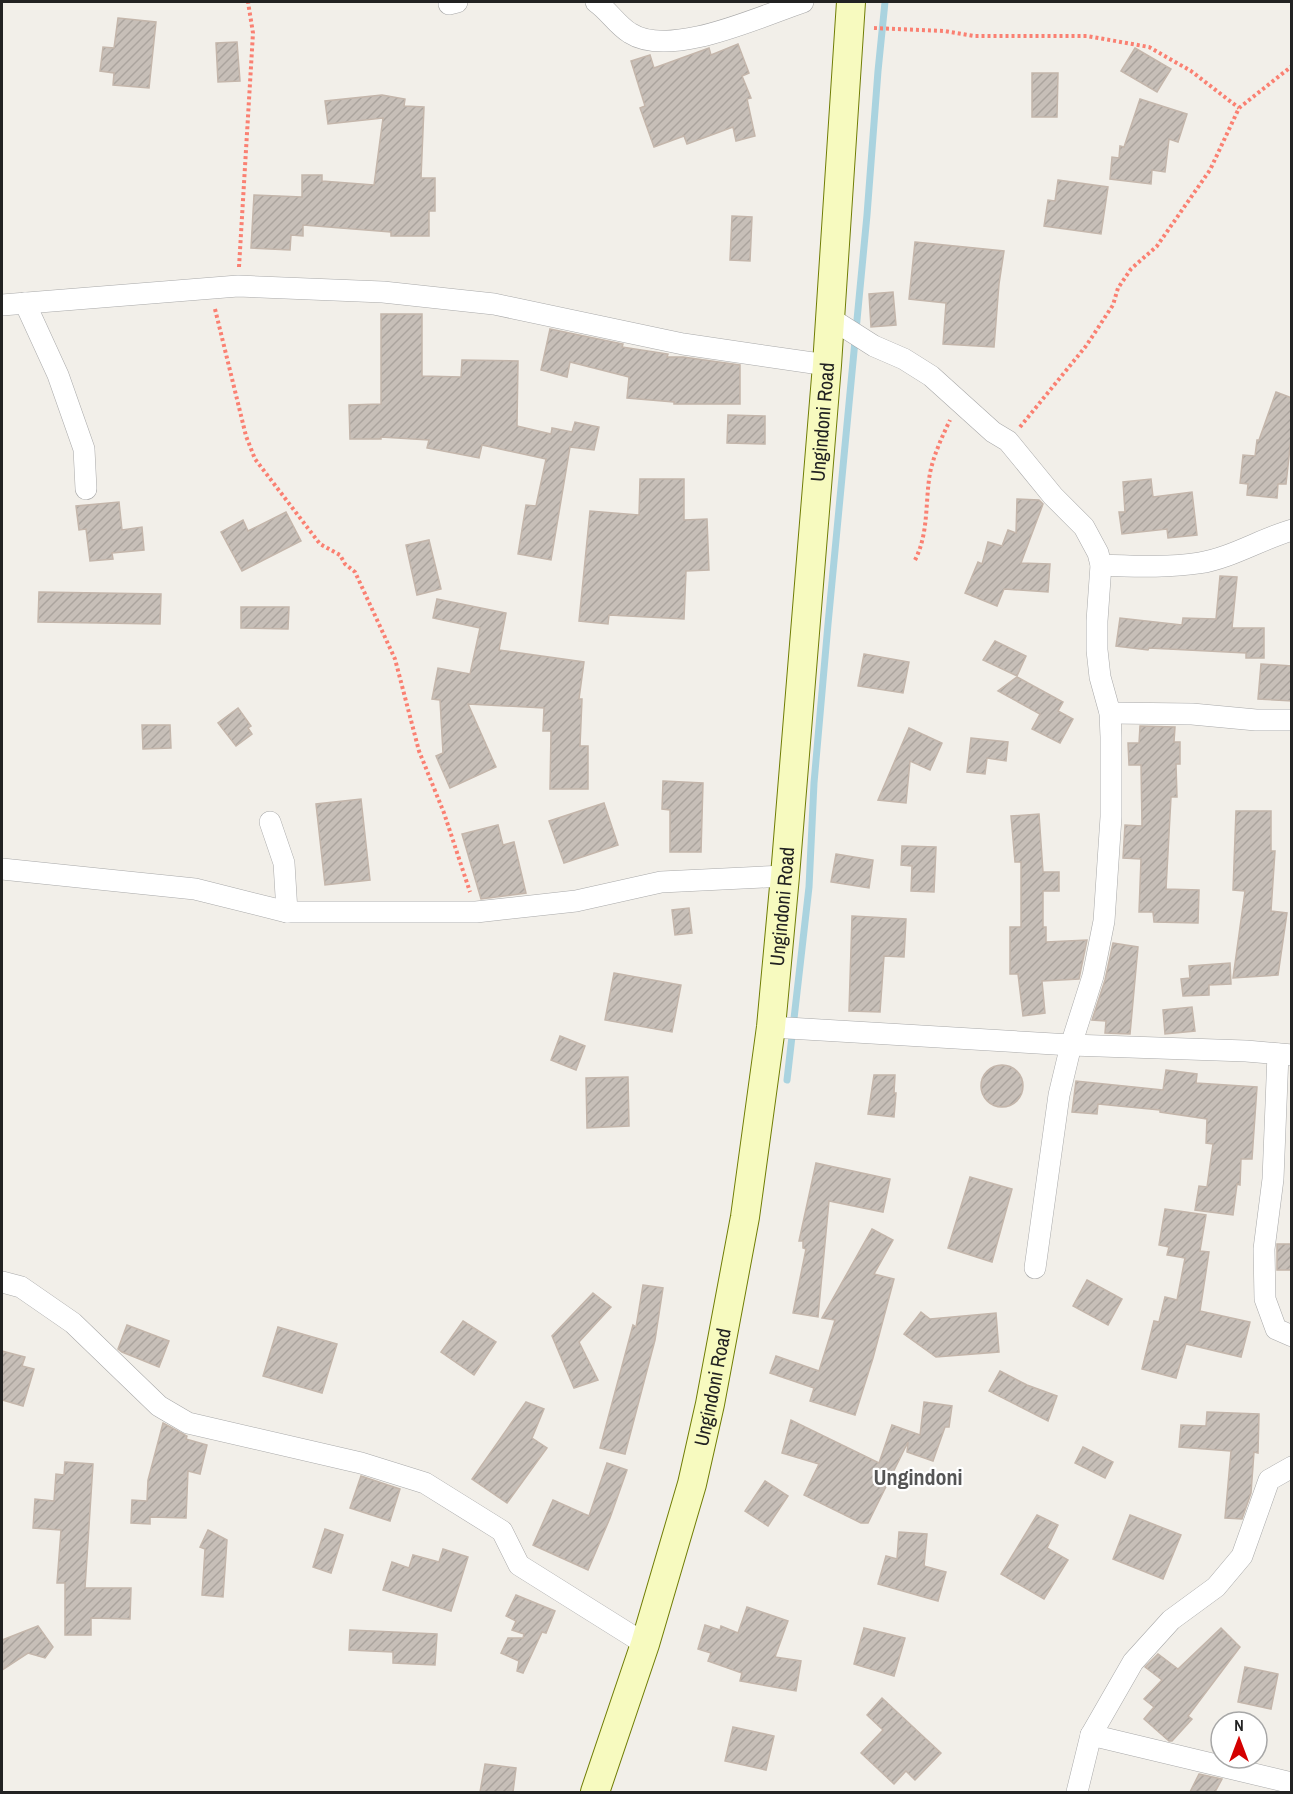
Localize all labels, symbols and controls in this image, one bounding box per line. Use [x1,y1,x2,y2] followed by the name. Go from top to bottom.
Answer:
[803,361,840,483] street label: Ungindoni Road
[763,846,800,967] street label: Ungindoni Road
[687,1326,737,1449] street label: Ungindoni Road
[873,1462,963,1492] district label: Ungindoni
[1209,1710,1269,1770] north arrow
[1234,1714,1244,1736] text: N

